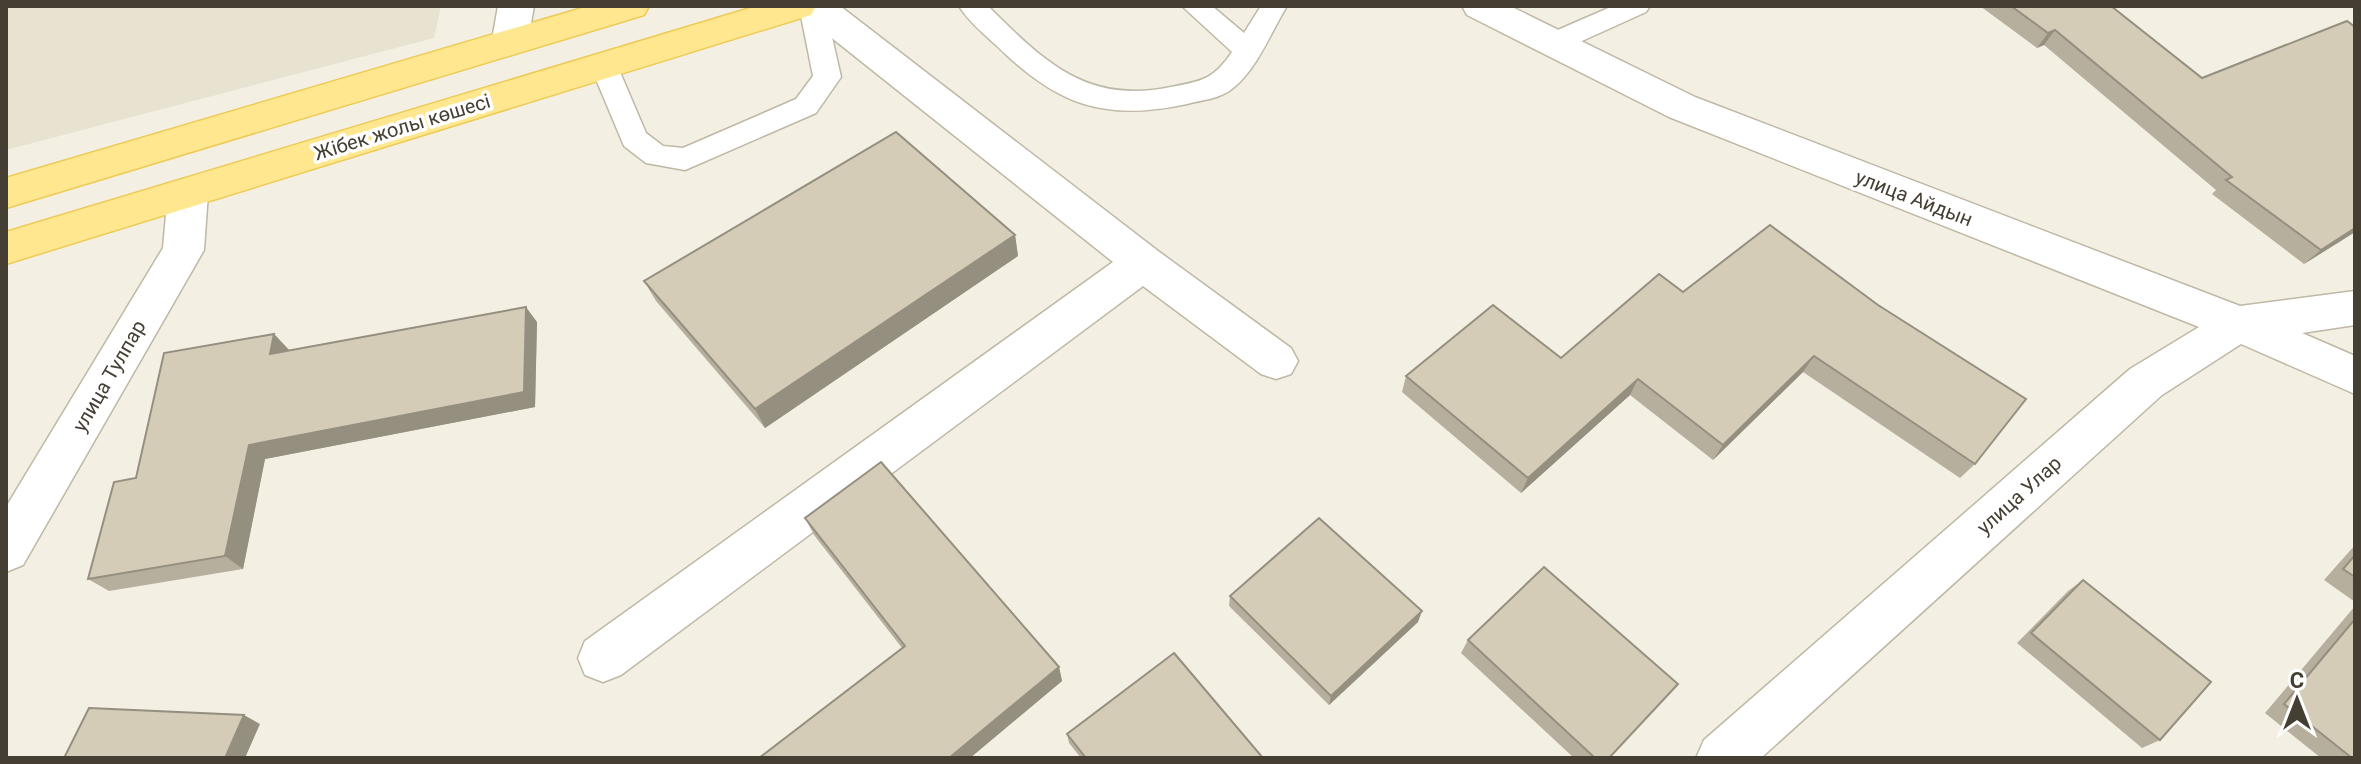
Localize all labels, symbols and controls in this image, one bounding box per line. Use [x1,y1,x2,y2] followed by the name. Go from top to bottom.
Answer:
[311,89,493,165] street label: Жібек жолы көшесі
[1852,165,1976,231] street label: улица Айдын
[67,316,151,436] street label: улица Тулпар
[1972,451,2066,539] street label: улица Улар
[2257,660,2337,740] north arrow
[2290,668,2304,693] text: С

